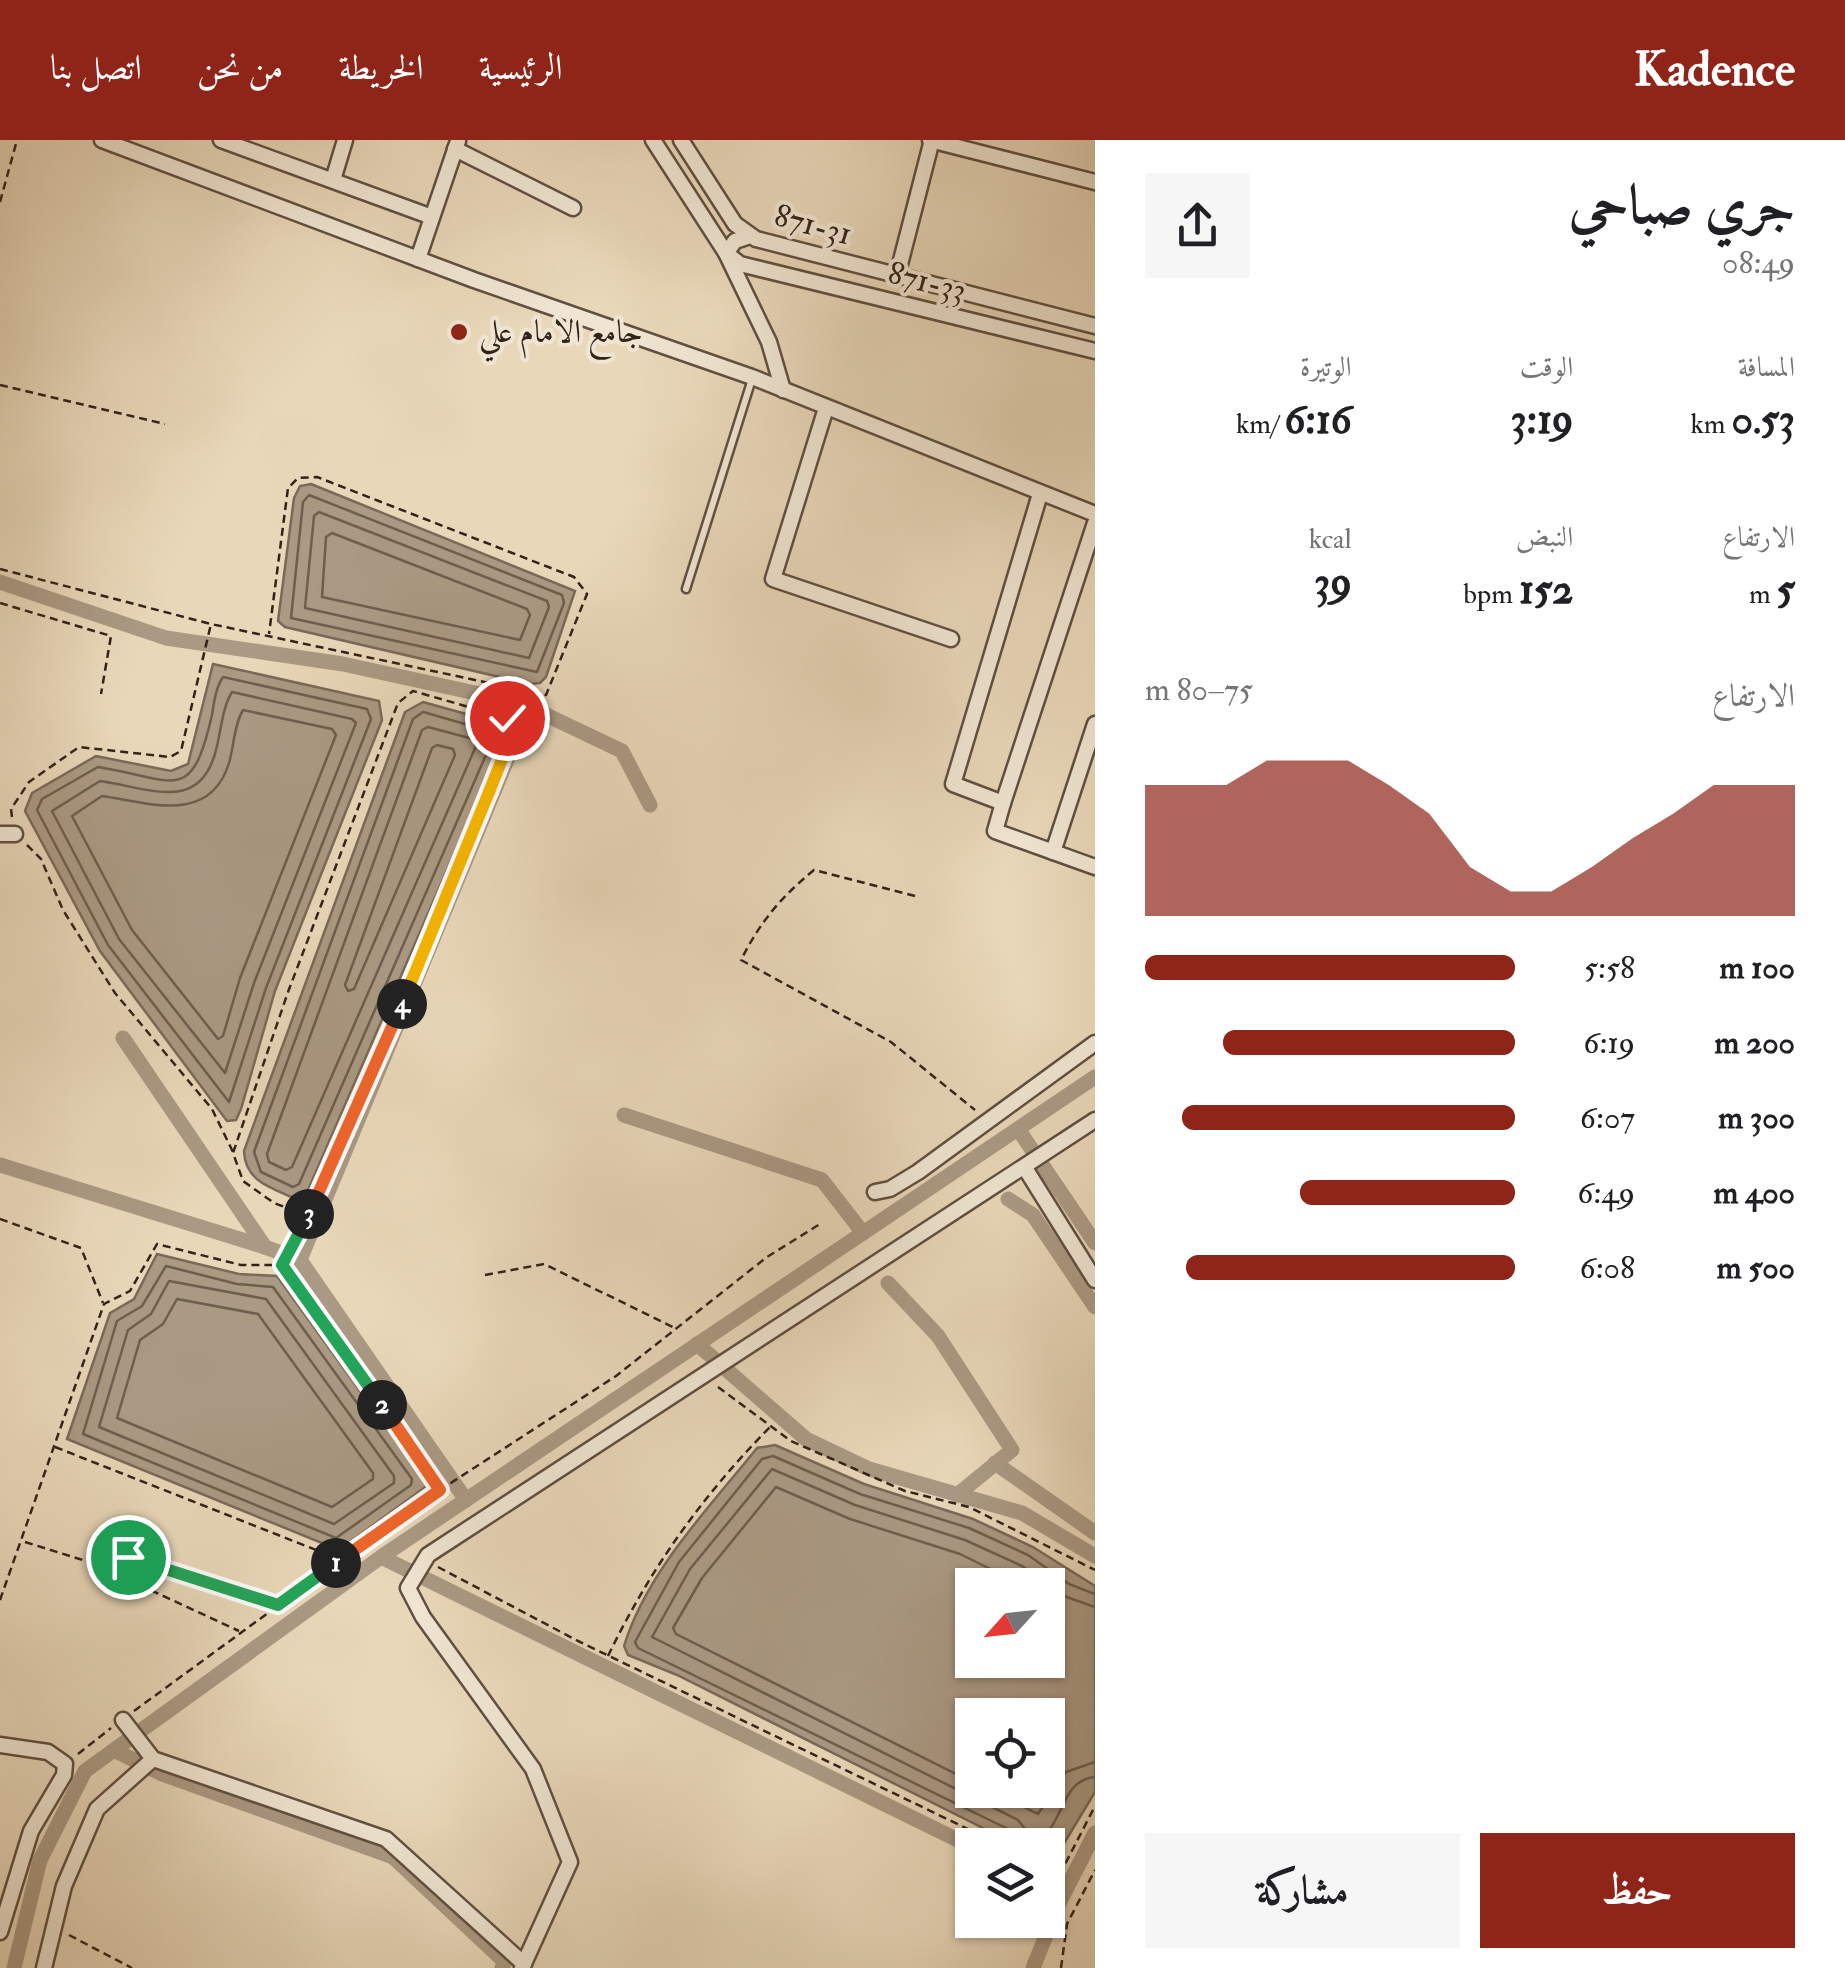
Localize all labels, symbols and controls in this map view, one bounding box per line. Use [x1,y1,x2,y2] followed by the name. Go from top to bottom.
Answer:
[1634,40,1795,100] text: Kadence
[50,46,142,90] text: اتصل بنا
[197,46,283,90] text: من نحن
[338,46,424,90] text: الخريطة
[479,46,563,90] text: الرئيسية
[1569,171,1795,240] text: جري صباحي
[1145,173,1250,278] button: share
[770,196,856,254] street label: 871-31
[1722,243,1795,283] text: 08:49
[884,253,970,311] street label: 871-33
[479,312,643,362] place label: جامع اﻻمام علي
[448,321,470,343] marker: جامع اﻻمام علي
[1300,350,1352,385] text: الوتيرة
[1520,350,1573,385] text: الوقت
[1738,350,1795,385] text: المسافة
[1284,394,1352,446] text: 6:16
[1510,394,1573,446] text: 3:19
[1731,394,1795,446] text: 0.53
[1236,407,1284,442] text: /km
[1690,407,1731,442] text: km
[1516,520,1573,555] text: النبض
[1722,520,1795,555] text: الارتفاع
[1309,522,1352,557] text: kcal
[1314,557,1352,609] text: 39
[1519,564,1573,616] text: 152
[1777,564,1795,616] text: 5
[1463,577,1519,612] text: bpm
[1749,577,1777,612] text: m
[1145,670,1253,710] text: 75–80 m
[465,676,550,761] pin
[1712,676,1795,716] text: الارتفاع
[480,691,535,746] icon: check
[1584,948,1635,988] text: 5:58
[1719,948,1795,988] text: 100 m
[377,979,427,1029] pin: 4
[394,986,410,1021] text: 4
[1583,1023,1635,1063] text: 6:19
[1714,1023,1795,1063] text: 200 m
[1580,1098,1635,1138] text: 6:07
[1718,1098,1795,1138] text: 300 m
[1577,1173,1635,1213] text: 6:49
[1713,1173,1795,1213] text: 400 m
[284,1189,334,1239] pin: 3
[304,1196,314,1231] text: 3
[1580,1248,1635,1288] text: 6:08
[1717,1248,1795,1288] text: 500 m
[357,1380,407,1430] pin: 2
[375,1387,389,1422] text: 2
[86,1515,171,1600] pin
[101,1530,156,1585] icon: arrive
[311,1538,361,1588] pin: 1
[331,1545,341,1580] text: 1
[955,1568,1065,1678] north arrow
[955,1568,1065,1938] map controls
[955,1698,1065,1808] button: locate
[955,1828,1065,1938] button: layers
[1145,1833,1460,1948] button: مشاركة
[1480,1833,1795,1948] button: حفظ

